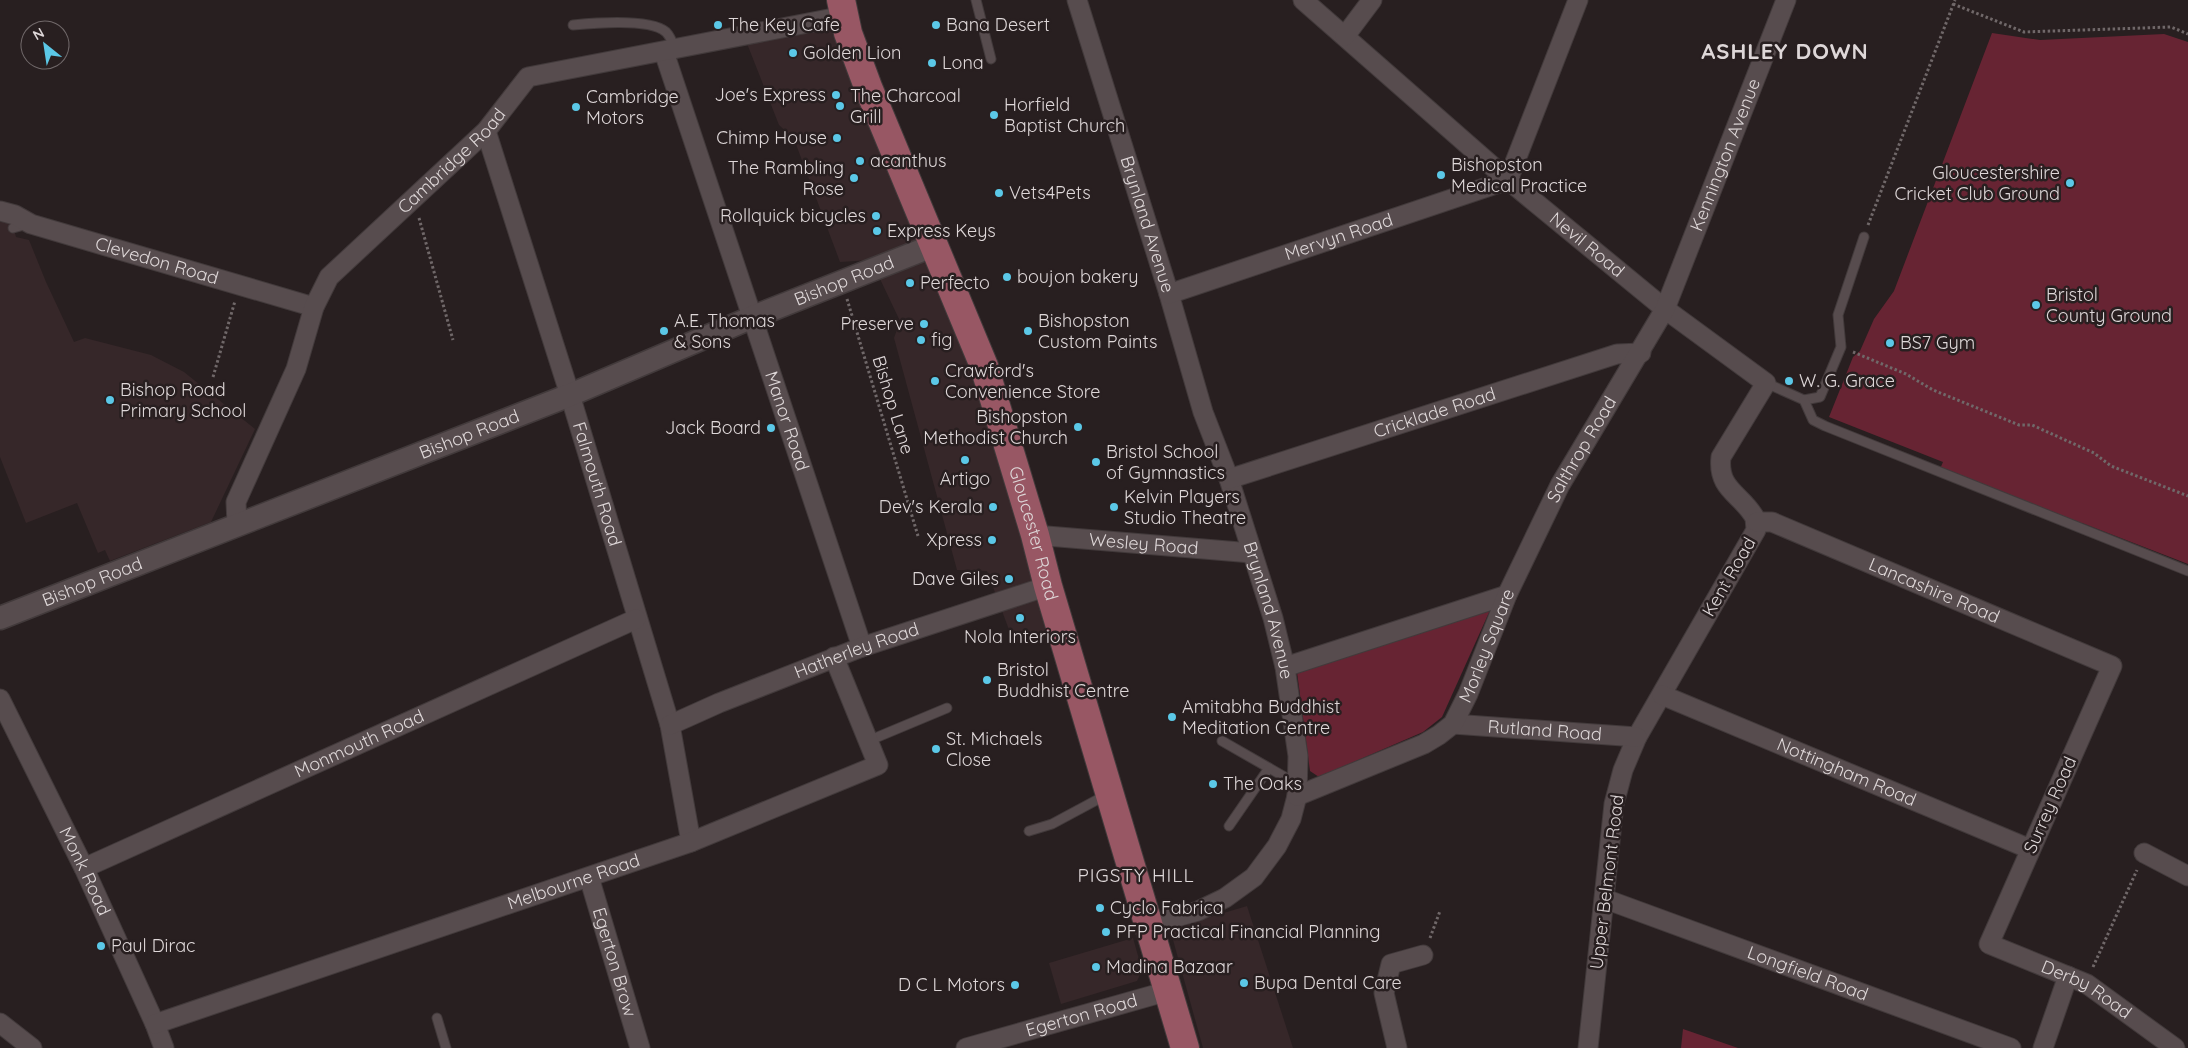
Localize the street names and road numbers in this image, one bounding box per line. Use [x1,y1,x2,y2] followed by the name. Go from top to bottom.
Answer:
[1685,75,1765,234] street label: Kennington Avenue
[392,103,511,218] street label: Cambridge Road
[1115,153,1180,295] street label: Brynland Avenue
[1545,207,1629,282] street label: Nevil Road
[1281,208,1396,265] street label: Mervyn Road
[93,231,221,289] street label: Clevedon Road
[791,250,897,311] street label: Bishop Road
[868,353,919,457] street label: Bishop Lane
[760,368,815,474] street label: Manor Road
[1370,382,1499,443] street label: Cricklade Road
[1541,392,1621,506] street label: Salthrop Road
[416,404,523,464] street label: Bishop Road
[568,419,627,549] street label: Falmouth Road
[1004,463,1064,603] street label: Gloucester Road
[1088,528,1199,560] street label: Wesley Road
[1697,533,1761,621] street label: Kent Road
[1238,538,1299,681] street label: Brynland Avenue
[39,552,145,611] street label: Bishop Road
[1865,552,2003,628] street label: Lancashire Road
[1453,584,1519,707] street label: Morley Square
[791,617,922,683] street label: Hatherley Road
[291,704,427,783] street label: Monmouth Road
[1487,714,1603,745] street label: Rutland Road
[1774,732,1920,811] street label: Nottingham Road
[2018,753,2081,857] street label: Surrey Road
[1584,793,1629,971] street label: Upper Belmont Road
[54,823,116,919] street label: Monk Road
[504,848,643,915] street label: Melbourne Road
[588,905,642,1020] street label: Egerton Brow
[1744,940,1872,1006] street label: Longfield Road
[2038,955,2136,1024] street label: Derby Road
[1023,988,1140,1042] street label: Egerton Road

